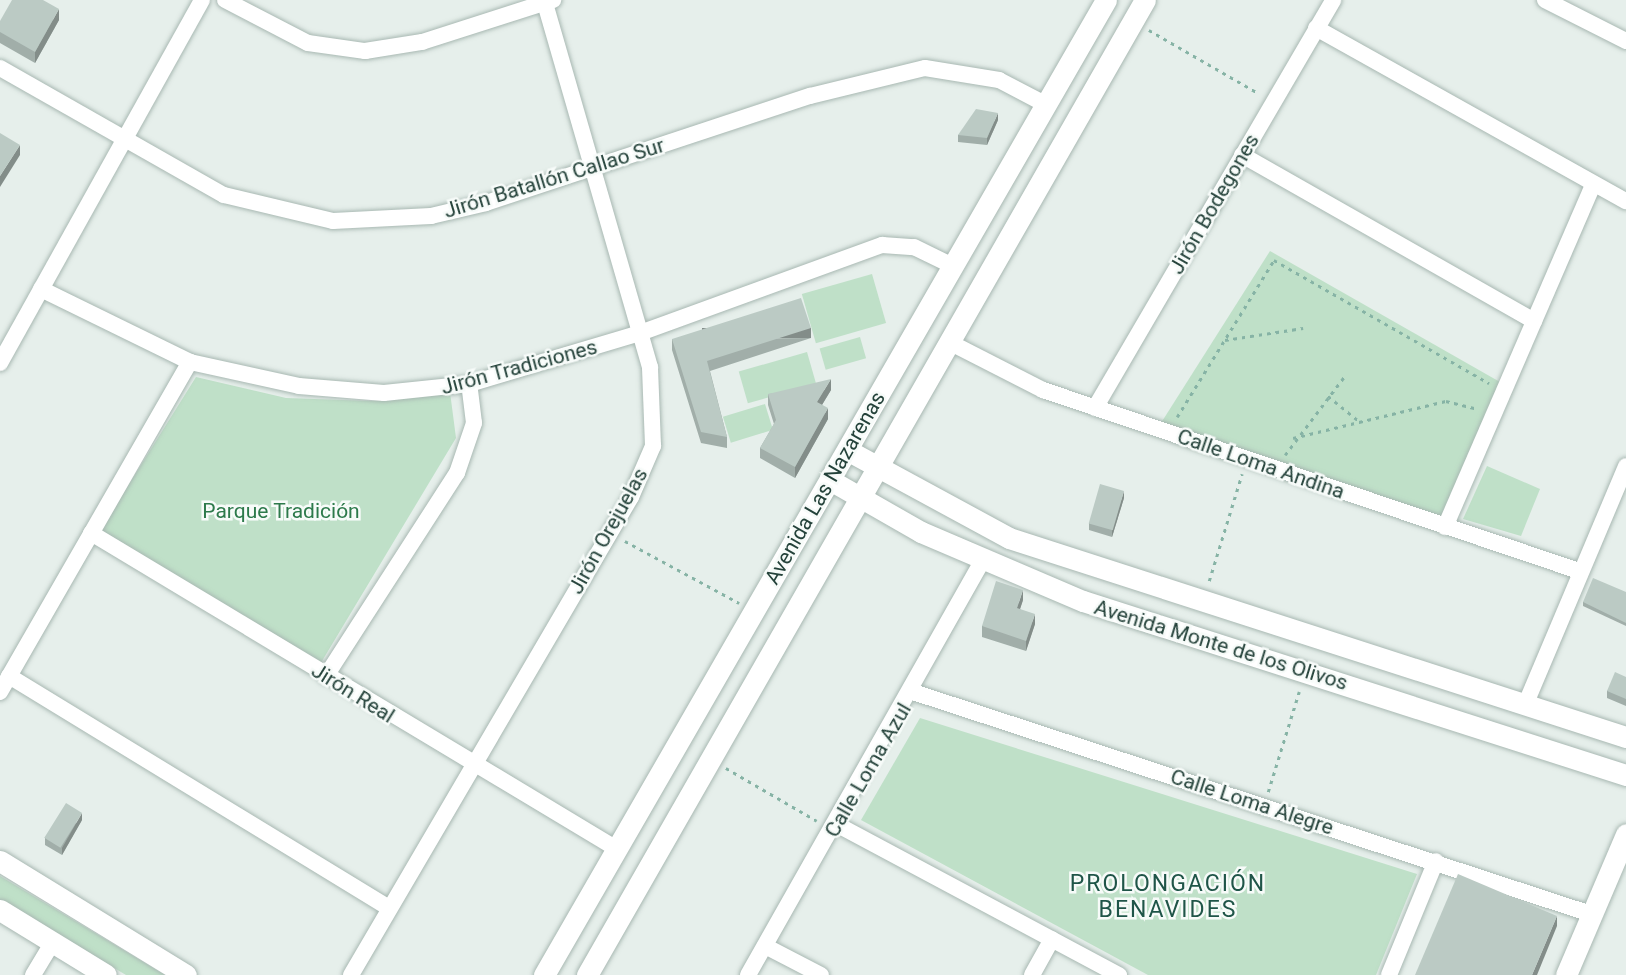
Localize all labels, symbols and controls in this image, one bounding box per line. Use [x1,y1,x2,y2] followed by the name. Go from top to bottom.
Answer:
[1164,129,1264,279] street label: Jirón Bodegones
[441,132,667,224] street label: Jirón Batallón Callao Sur
[438,334,600,400] street label: Jirón Tradiciones
[759,387,891,589] street label: Avenida Las Nazarenas
[1174,424,1348,504] street label: Calle Loma Andina
[563,464,653,598] street label: Jirón Orejuelas
[202,498,360,524] park label: Parque Tradición
[1091,594,1351,696] street label: Avenida Monte de los Olivos
[307,658,399,728] street label: Jirón Real
[819,698,917,842] street label: Calle Loma Azul
[1167,764,1337,840] street label: Calle Loma Alegre
[1071,870,1265,924] district label: PROLONGACIÓN BENAVIDES

